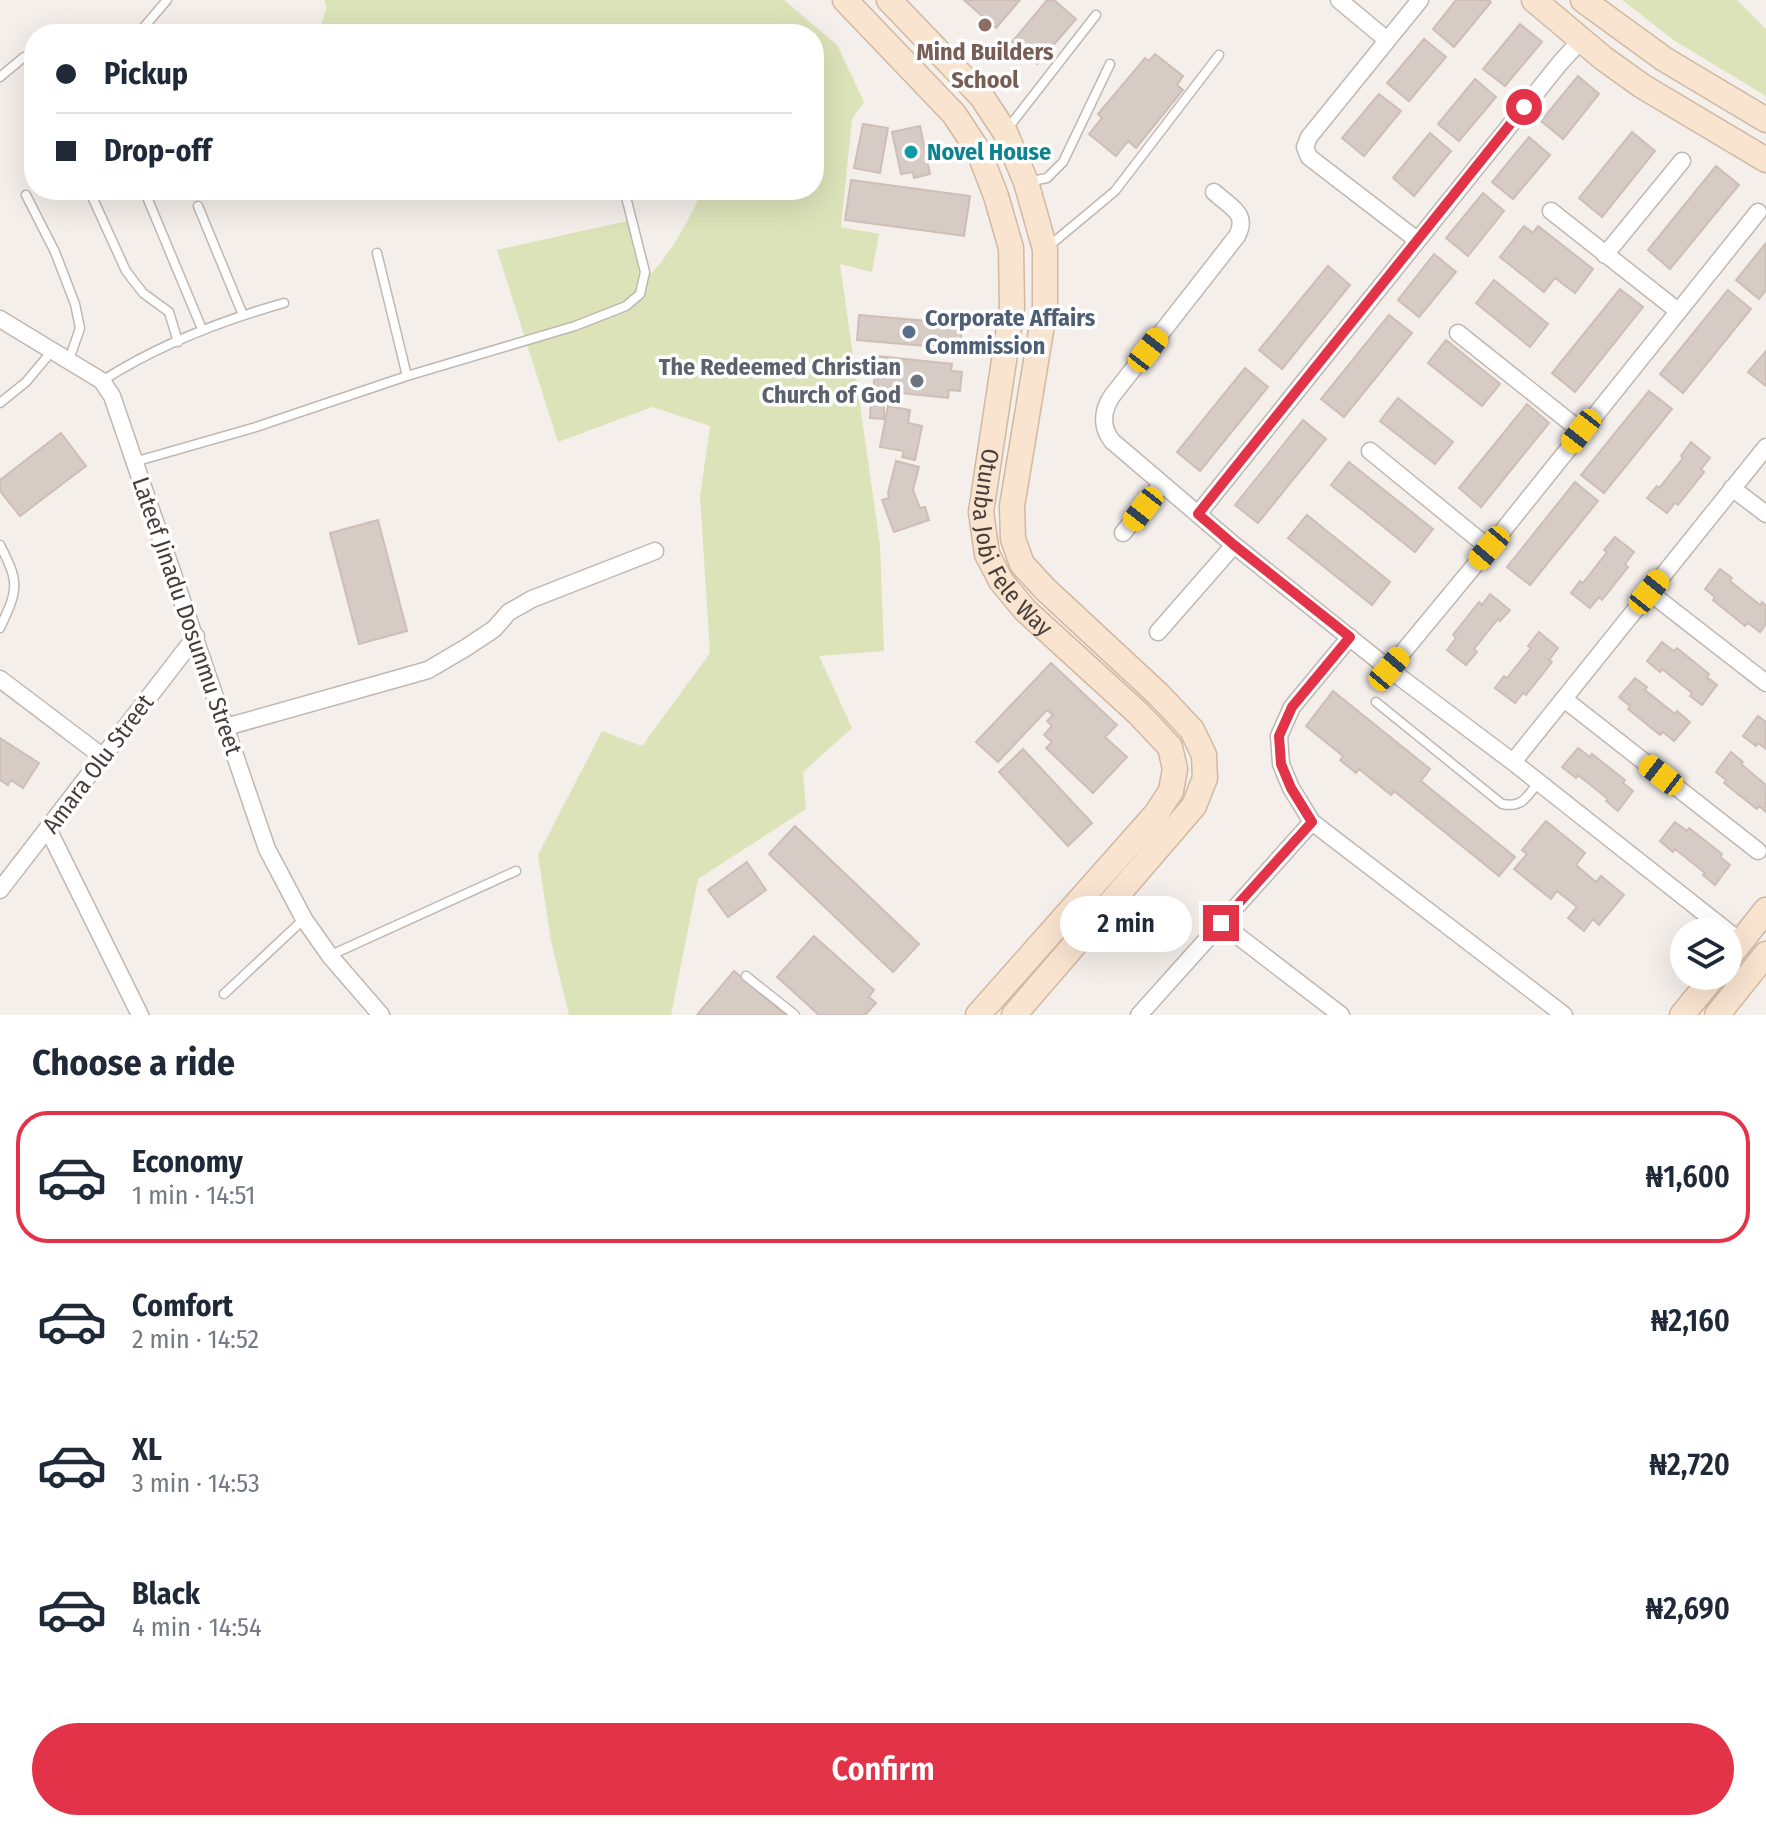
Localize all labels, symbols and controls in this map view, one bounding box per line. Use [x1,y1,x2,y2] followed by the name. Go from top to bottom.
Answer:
[976,16,994,34] marker: Mind Builders School
[917,38,1054,94] place label: Mind Builders School
[104,56,188,92] text: Pickup
[1506,89,1542,125] route start
[104,133,211,169] text: Drop-off
[927,138,1051,166] place label: Novel House
[902,143,920,161] marker: Novel House
[925,304,1096,360] place label: Corporate Affairs Commission
[900,323,918,341] marker: Corporate Affairs Commission
[1124,324,1172,376] car
[659,353,901,409] place label: The Redeemed Christian Church of God
[908,372,926,390] marker: The Redeemed Christian Church of God
[1557,405,1605,457] car
[967,447,1058,642] street label: Otunba Jobi Fele Way
[126,473,248,759] street label: Lateef Jinadu Dosunmu Street
[1119,483,1167,535] car
[1464,522,1514,574] car
[1625,566,1673,618] car
[1364,643,1414,695] car
[37,689,159,839] street label: Amara Olu Street
[1635,751,1687,799] car
[1061,895,1193,951] callout: 2 min
[1203,905,1239,941] route end
[1097,908,1155,939] text: 2 min
[1670,918,1742,990] map controls
[1670,918,1742,990] button: layers
[32,1041,235,1085] text: Choose a ride
[36,1141,108,1213] icon: car
[132,1144,243,1180] text: Economy
[1646,1159,1730,1195] text: ₦1,600
[132,1180,255,1211] text: 1 min · 14:51
[36,1285,108,1357] icon: car
[132,1288,233,1324] text: Comfort
[1651,1303,1730,1339] text: ₦2,160
[132,1324,259,1355] text: 2 min · 14:52
[36,1429,108,1501] icon: car
[132,1432,162,1468] text: XL
[1649,1447,1730,1483] text: ₦2,720
[132,1468,260,1499] text: 3 min · 14:53
[36,1573,108,1645] icon: car
[132,1576,200,1612] text: Black
[1646,1591,1730,1627] text: ₦2,690
[132,1612,262,1643] text: 4 min · 14:54
[32,1723,1734,1815] button: Confirm

